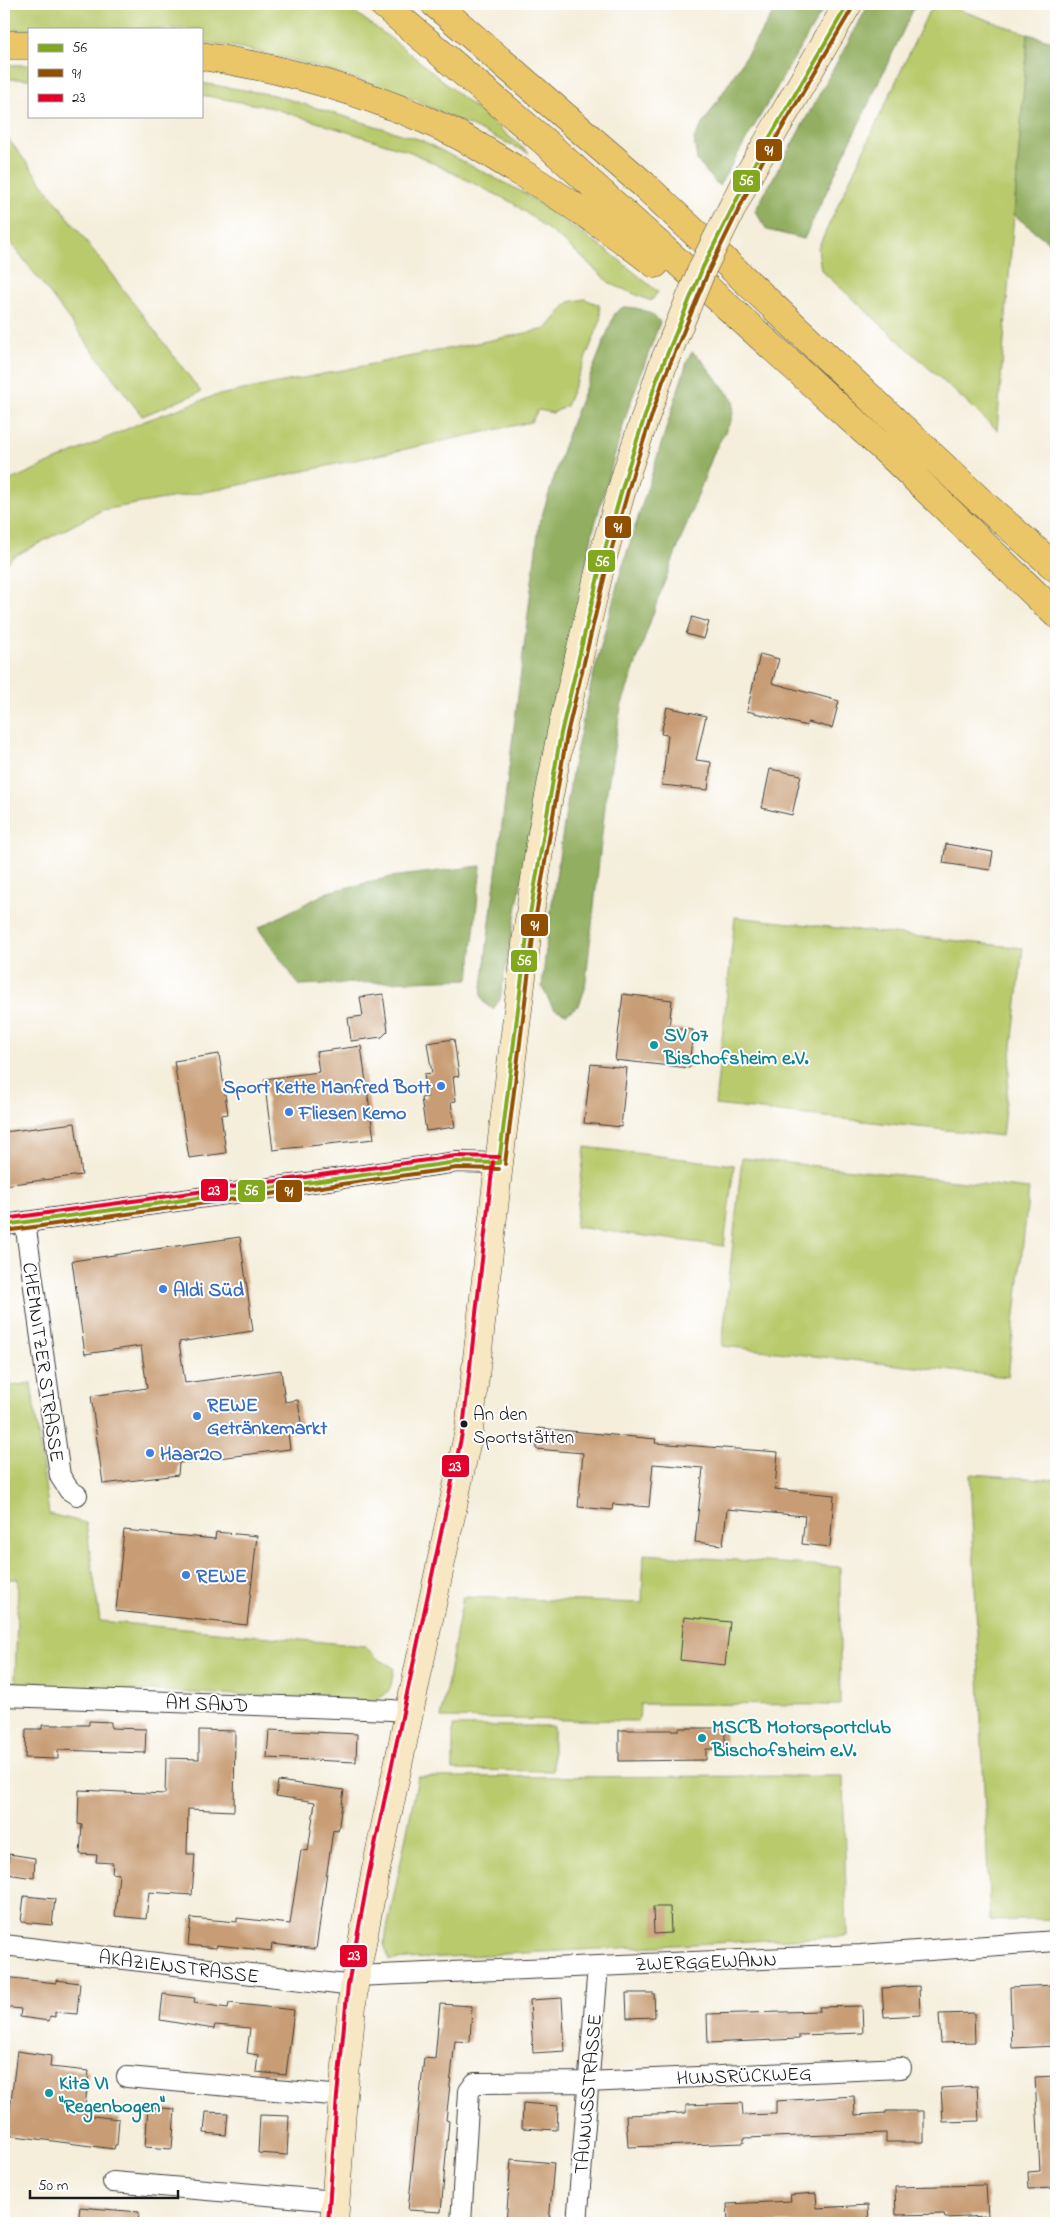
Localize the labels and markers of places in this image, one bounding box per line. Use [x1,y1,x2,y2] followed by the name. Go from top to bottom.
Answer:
[663,1022,809,1074] place label: SV 07 Bischofsheim e.V.
[648,1039,660,1051] marker: SV 07 Bischofsheim e.V.
[223,1074,431,1103] place label: Sport Kette Manfred Bott
[435,1080,447,1092] marker: Sport Kette Manfred Bott
[298,1100,406,1129] place label: Fliesen Kemo
[283,1106,295,1118] marker: Fliesen Kemo
[173,1277,245,1306] place label: Aldi Süd
[157,1283,169,1295] marker: Aldi Süd
[207,1392,327,1444] place label: REWE Getränkemarkt
[473,1402,574,1452] place label: An den Sportstätten
[191,1410,203,1422] marker: REWE Getränkemarkt
[459,1419,469,1429] marker: An den Sportstätten
[160,1441,223,1470] place label: Haar2O
[144,1447,156,1459] marker: Haar2O
[196,1563,247,1592] place label: REWE
[180,1569,192,1581] marker: REWE
[711,1714,891,1766] place label: MSCB Motorsportclub Bischofsheim e.V.
[696,1732,708,1744] marker: MSCB Motorsportclub Bischofsheim e.V.
[58,2070,165,2123] place label: Kita VI "Regenbogen"
[43,2087,55,2099] marker: Kita VI "Regenbogen"

